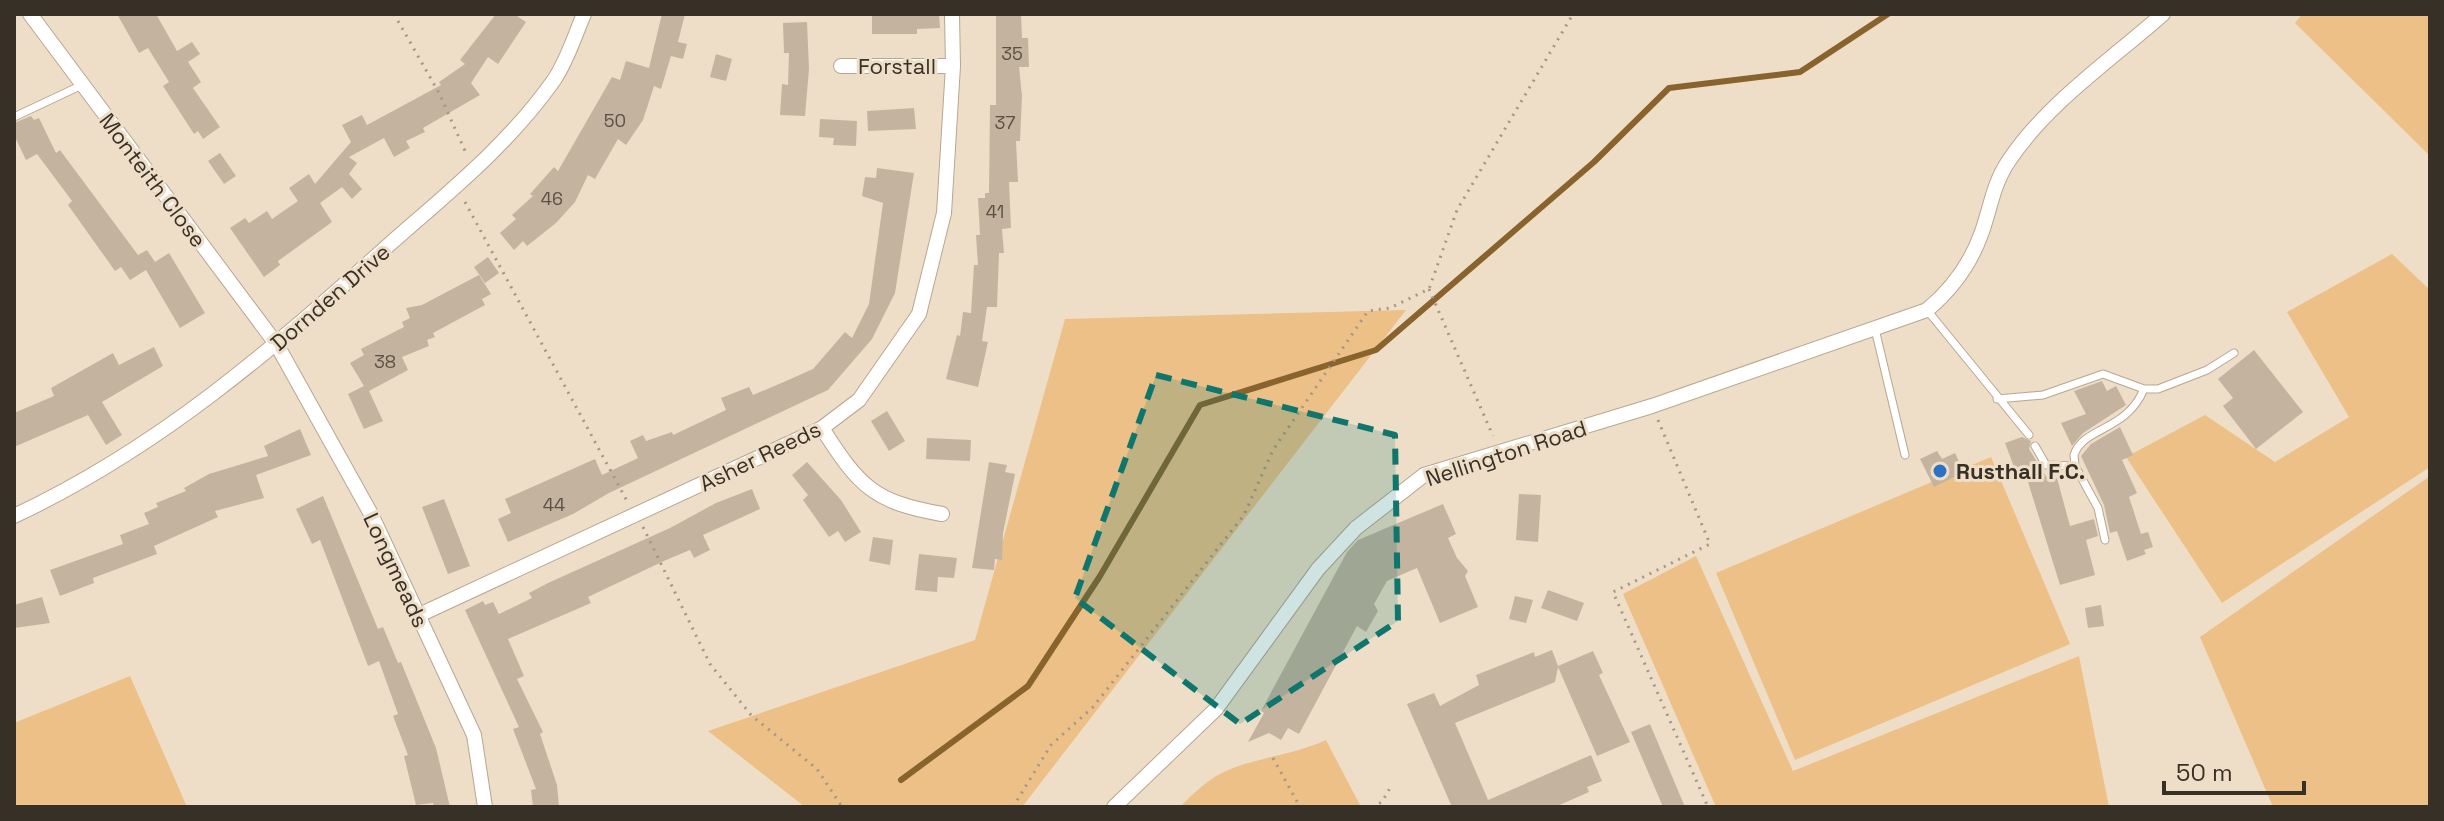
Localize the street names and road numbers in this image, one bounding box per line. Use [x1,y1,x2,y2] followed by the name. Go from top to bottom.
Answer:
[858,52,936,80] street label: Forstall
[93,107,213,253] street label: Monteith Close
[265,238,395,356] street label: Dornden Drive
[1422,414,1590,492] street label: Nellington Road
[695,415,825,497] street label: Asher Reeds
[357,508,435,632] street label: Longmeads

